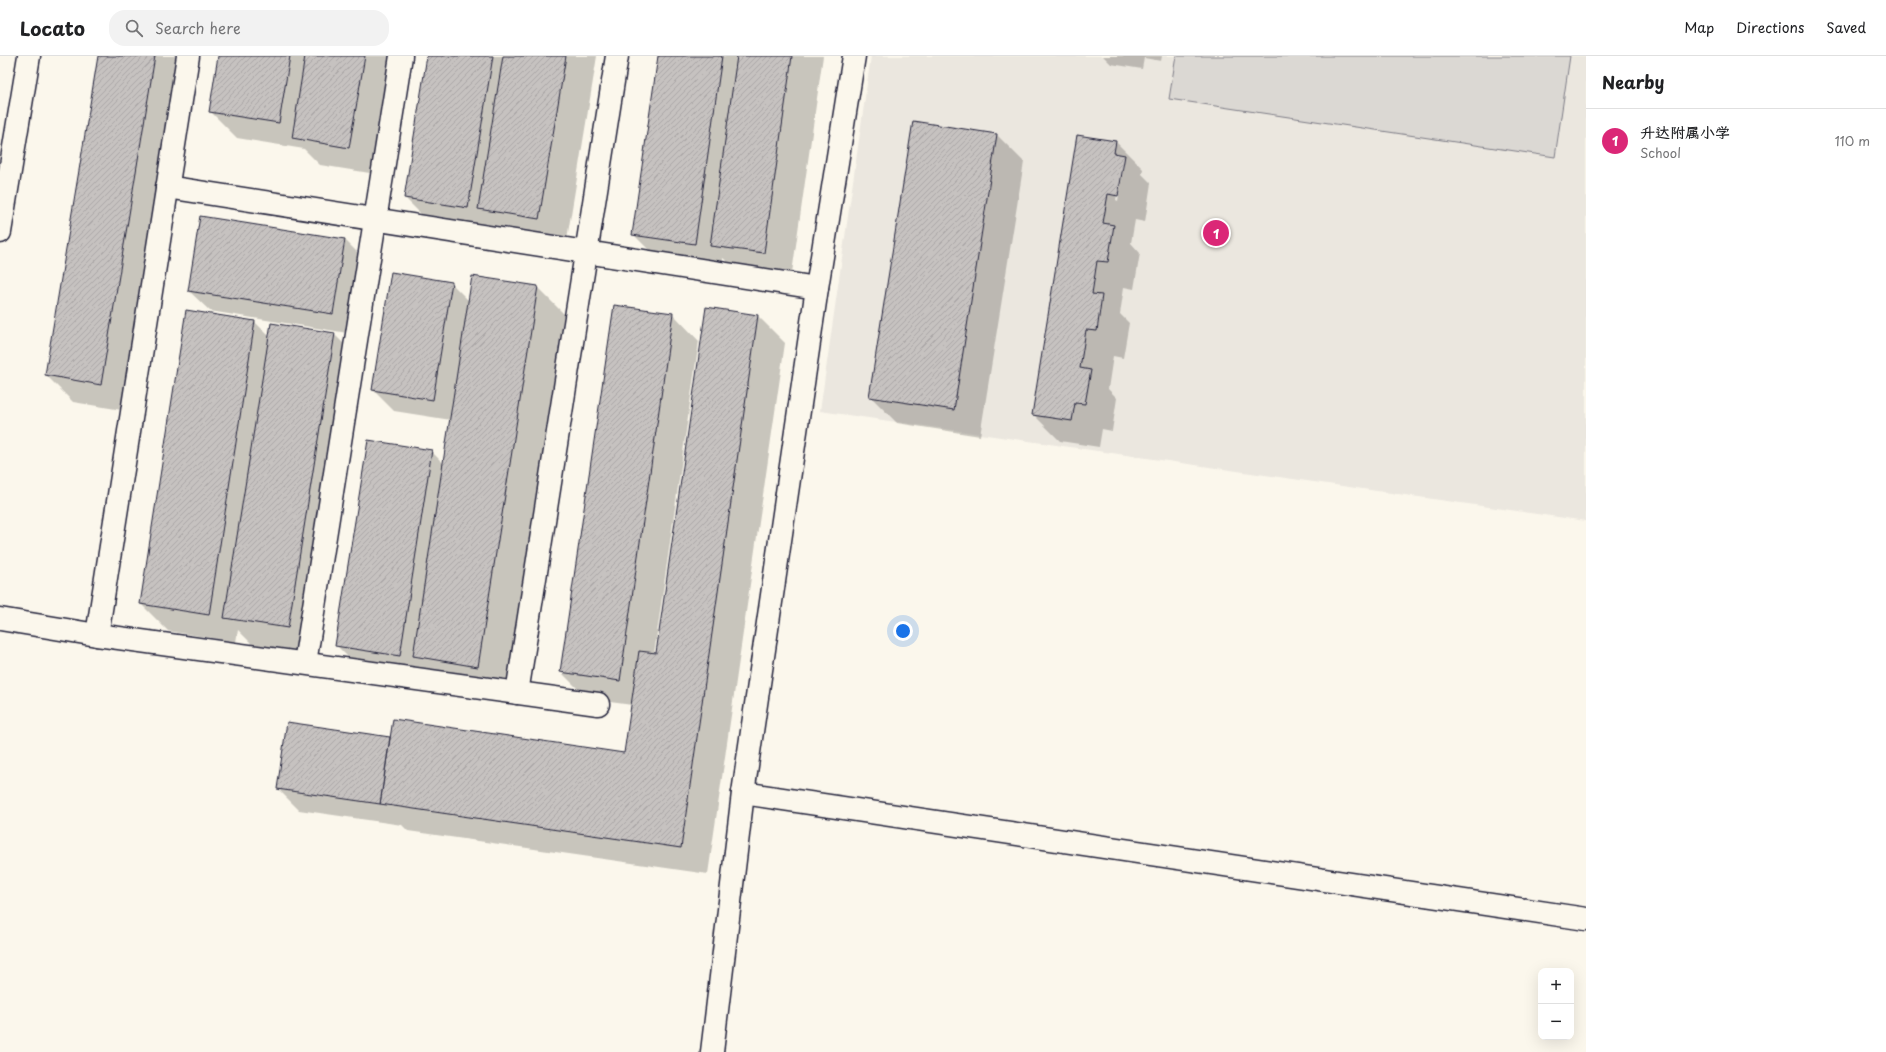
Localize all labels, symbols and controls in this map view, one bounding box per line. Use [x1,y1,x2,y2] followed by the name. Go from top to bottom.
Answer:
[109,10,389,46] search box
[20,14,85,42] text: Locato
[155,16,241,39] text: Search here
[123,17,145,39] icon: search
[1684,17,1714,38] text: Map
[1736,17,1804,38] text: Directions
[1826,17,1866,38] text: Saved
[1602,69,1664,95] text: Nearby
[1640,120,1730,143] text: 升达附属小学
[1612,131,1618,150] text: 1
[1835,131,1870,150] text: 110 m
[1640,143,1681,162] text: School
[1203,218,1229,248] pin: 1
[893,621,913,641] your location
[1538,968,1574,1040] map controls
[1538,968,1574,1004] button: +
[1538,1004,1574,1040] button: −

